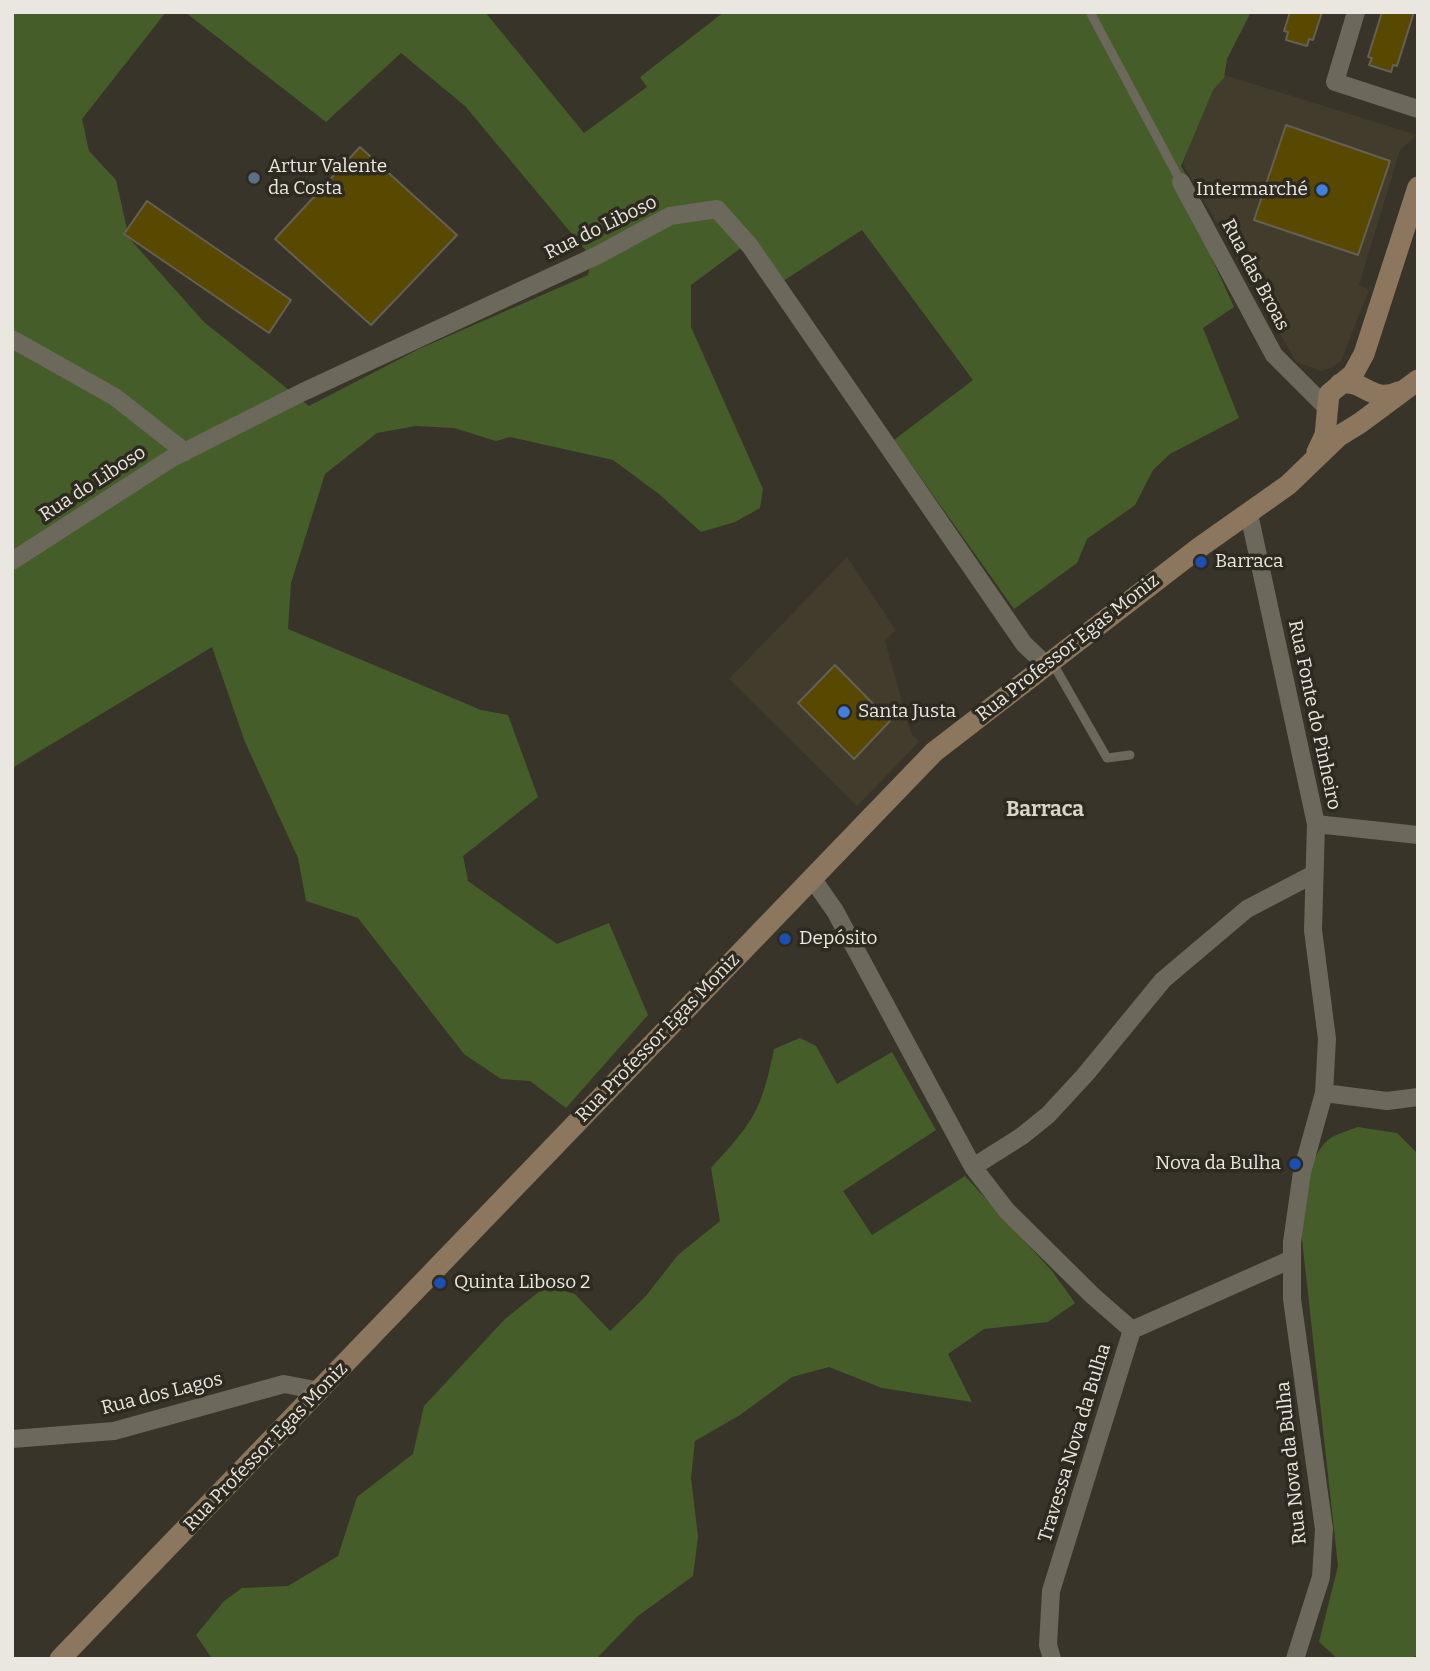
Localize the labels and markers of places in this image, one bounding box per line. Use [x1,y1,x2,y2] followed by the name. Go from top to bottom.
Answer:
[268,156,387,200] place label: Artur Valente da Costa
[246,170,262,186] marker: Artur Valente da Costa
[1196,179,1308,201] place label: Intermarché
[1314,182,1330,198] marker: Intermarché
[1215,551,1283,573] place label: Barraca
[1193,554,1209,570] marker: Barraca
[858,701,956,723] place label: Santa Justa
[836,704,852,720] marker: Santa Justa
[799,928,877,950] place label: Depósito
[777,931,793,947] marker: Depósito
[1155,1153,1281,1175] place label: Nova da Bulha
[1287,1156,1303,1172] marker: Nova da Bulha
[454,1272,590,1294] place label: Quinta Liboso 2
[432,1275,448,1291] marker: Quinta Liboso 2

